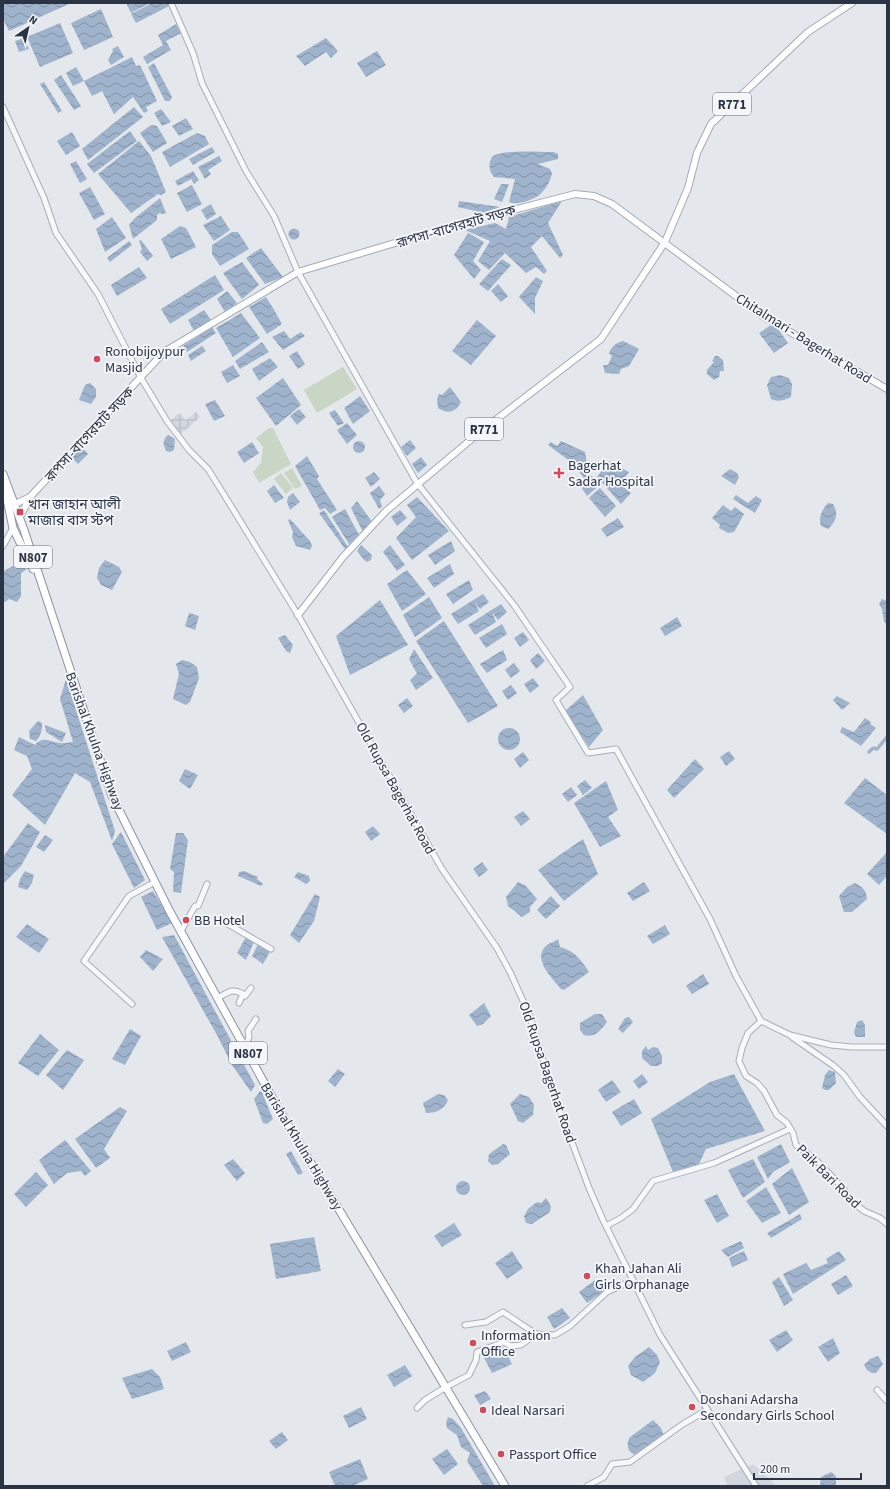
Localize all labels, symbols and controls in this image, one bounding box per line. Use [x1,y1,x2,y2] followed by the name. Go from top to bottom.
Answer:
[8,8,48,48] north arrow
[26,12,41,28] text: N
[713,93,751,115] road number: R771
[393,200,519,254] street label: রূপসা-বাগেরহাট সড়ক
[732,289,875,389] street label: Chitalmari - Bagerhat Road
[105,342,185,378] place label: Ronobijoypur Masjid
[92,354,102,364] marker: Ronobijoypur Masjid
[40,382,140,487] street label: রূপসা-বাগেরহাট সড়ক
[465,418,503,440] road number: R771
[568,456,654,492] place label: Bagerhat Sadar Hospital
[553,467,565,479] marker: Bagerhat Sadar Hospital
[27,495,121,531] place label: খান জাহান আলী মাজার বাস স্টপ
[15,507,25,517] marker: খান জাহান আলী মাজার বাস স্টপ
[14,546,52,568] road number: N807
[60,669,129,814] street label: Barishal Khulna Highway
[350,719,440,858] street label: Old Rupsa Bagerhat Road
[194,911,245,931] place label: BB Hotel
[181,915,191,925] marker: BB Hotel
[513,999,581,1146] street label: Old Rupsa Bagerhat Road
[229,1042,267,1064] road number: N807
[255,1079,347,1214] street label: Barishal Khulna Highway
[792,1140,865,1213] street label: Paik Bari Road
[595,1259,689,1295] place label: Khan Jahan Ali Girls Orphanage
[582,1271,592,1281] marker: Khan Jahan Ali Girls Orphanage
[481,1326,551,1362] place label: Information Office
[468,1338,478,1348] marker: Information Office
[700,1390,835,1426] place label: Doshani Adarsha Secondary Girls School
[491,1401,565,1421] place label: Ideal Narsari
[687,1402,697,1412] marker: Doshani Adarsha Secondary Girls School
[478,1405,488,1415] marker: Ideal Narsari
[509,1445,597,1465] place label: Passport Office
[496,1449,506,1459] marker: Passport Office
[754,1455,861,1481] scale bar
[760,1461,790,1478] text: 200 m

